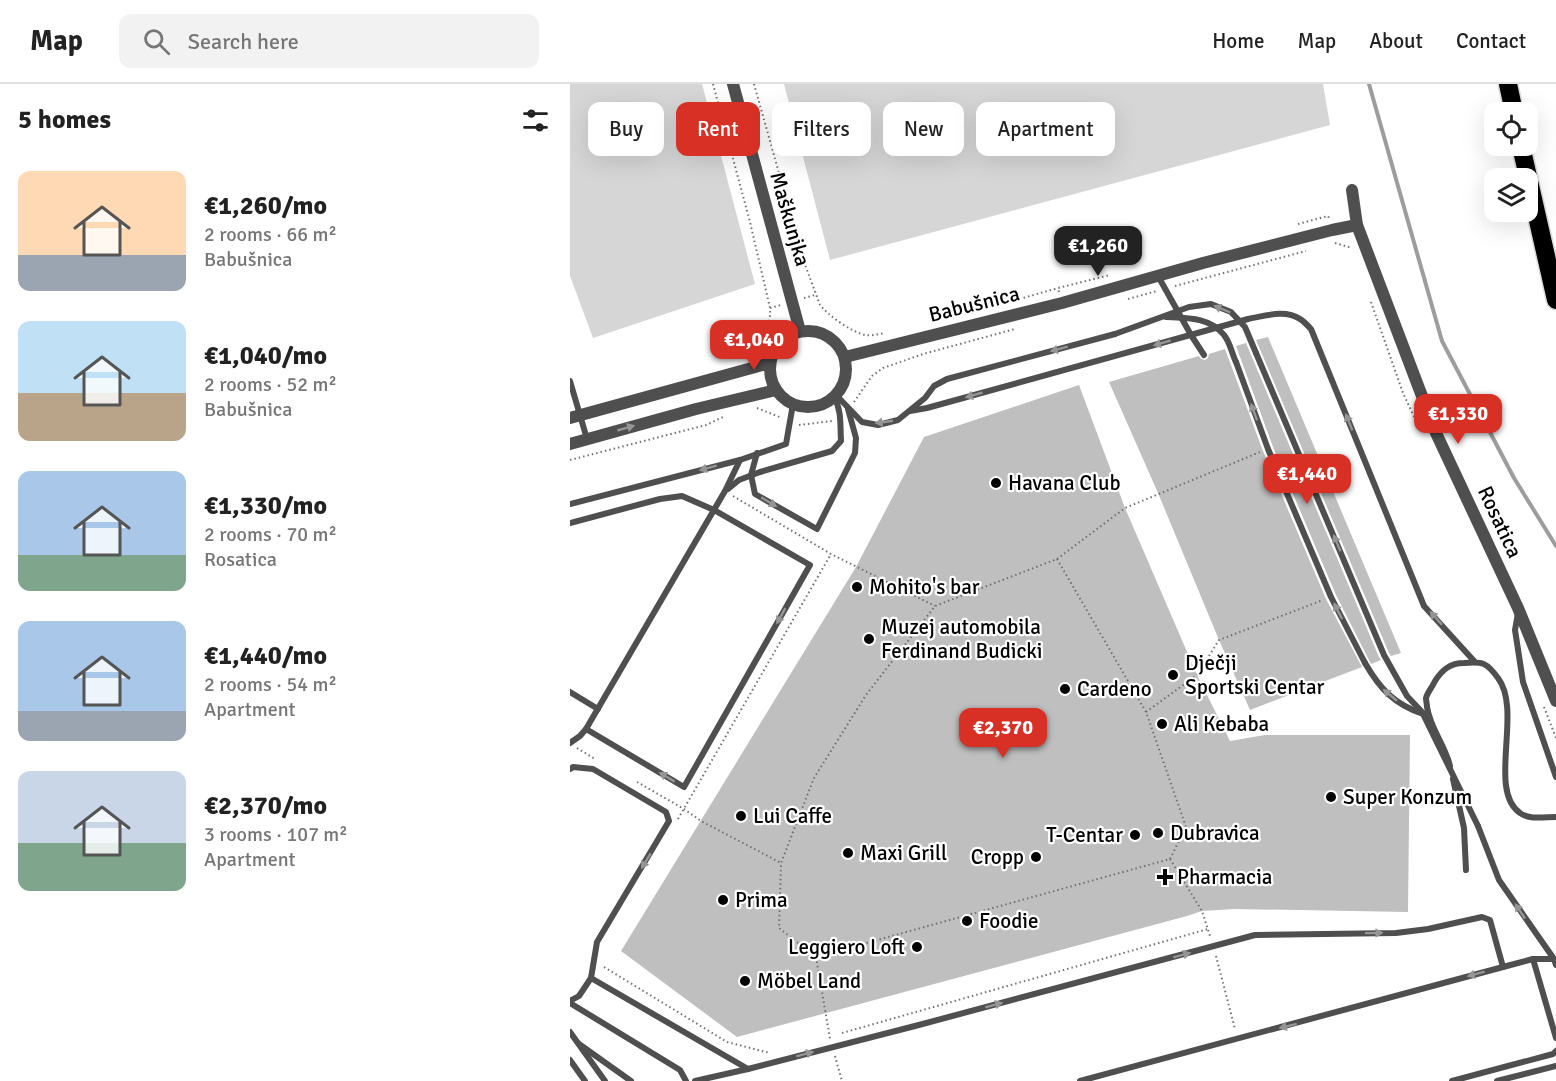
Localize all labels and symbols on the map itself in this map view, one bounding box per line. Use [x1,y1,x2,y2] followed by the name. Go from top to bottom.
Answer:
[764,169,816,269] street label: Maškunjka
[1049,226,1147,277] pin: €1,260
[926,280,1022,328] street label: Babušnica
[1213,304,1231,314] one-way arrow
[705,320,803,371] pin: €1,040
[1153,339,1171,349] one-way arrow
[1049,344,1068,354] one-way arrow
[965,391,983,400] one-way arrow
[1409,394,1507,445] pin: €1,330
[1249,403,1258,421] one-way arrow
[1344,412,1354,430] one-way arrow
[874,418,893,427] one-way arrow
[617,423,635,432] one-way arrow
[1258,454,1356,505] pin: €1,440
[699,464,718,474] one-way arrow
[1008,470,1121,496] place label: Havana Club
[989,476,1003,490] marker: Havana Club
[1472,482,1528,562] street label: Rosatica
[761,497,777,508] one-way arrow
[1332,534,1342,552] one-way arrow
[869,574,980,600] place label: Mohito's bar
[850,580,864,594] marker: Mohito's bar
[1334,602,1343,619] one-way arrow
[776,608,786,625] one-way arrow
[1429,611,1443,626] one-way arrow
[881,614,1042,664] place label: Muzej automobila Ferdinand Budicki
[862,632,876,646] marker: Muzej automobila Ferdinand Budicki
[1185,650,1325,700] place label: Dječji Sportski Centar
[1166,668,1180,682] marker: Dječji Sportski Centar
[1077,676,1152,702] place label: Cardeno
[1058,682,1072,696] marker: Cardeno
[1383,689,1398,702] one-way arrow
[954,708,1052,759] pin: €2,370
[1174,711,1269,737] place label: Ali Kebaba
[1155,717,1169,731] marker: Ali Kebaba
[659,772,675,783] one-way arrow
[1343,784,1472,810] place label: Super Konzum
[1324,790,1338,804] marker: Super Konzum
[753,803,832,829] place label: Lui Caffe
[734,809,748,823] marker: Lui Caffe
[1170,820,1260,846] place label: Dubravica
[1046,822,1123,848] place label: T-Centar
[1151,826,1165,840] marker: Dubravica
[1128,828,1142,842] marker: T-Centar
[860,840,947,866] place label: Maxi Grill
[971,844,1024,870] place label: Cropp
[841,846,855,860] marker: Maxi Grill
[1029,850,1043,864] marker: Cropp
[641,853,652,869] one-way arrow
[1177,864,1272,890] place label: Pharmacia
[1158,870,1172,884] marker: Pharmacia
[735,887,788,913] place label: Prima
[716,893,730,907] marker: Prima
[1514,903,1526,919] one-way arrow
[979,908,1038,934] place label: Foodie
[960,914,974,928] marker: Foodie
[1365,928,1384,938] one-way arrow
[788,934,905,960] place label: Leggiero Loft
[910,940,924,954] marker: Leggiero Loft
[1173,950,1191,959] one-way arrow
[757,968,861,994] place label: Möbel Land
[1467,970,1485,979] one-way arrow
[738,974,752,988] marker: Möbel Land
[985,1000,1003,1009] one-way arrow
[1279,1021,1297,1031] one-way arrow
[796,1049,814,1059] one-way arrow

